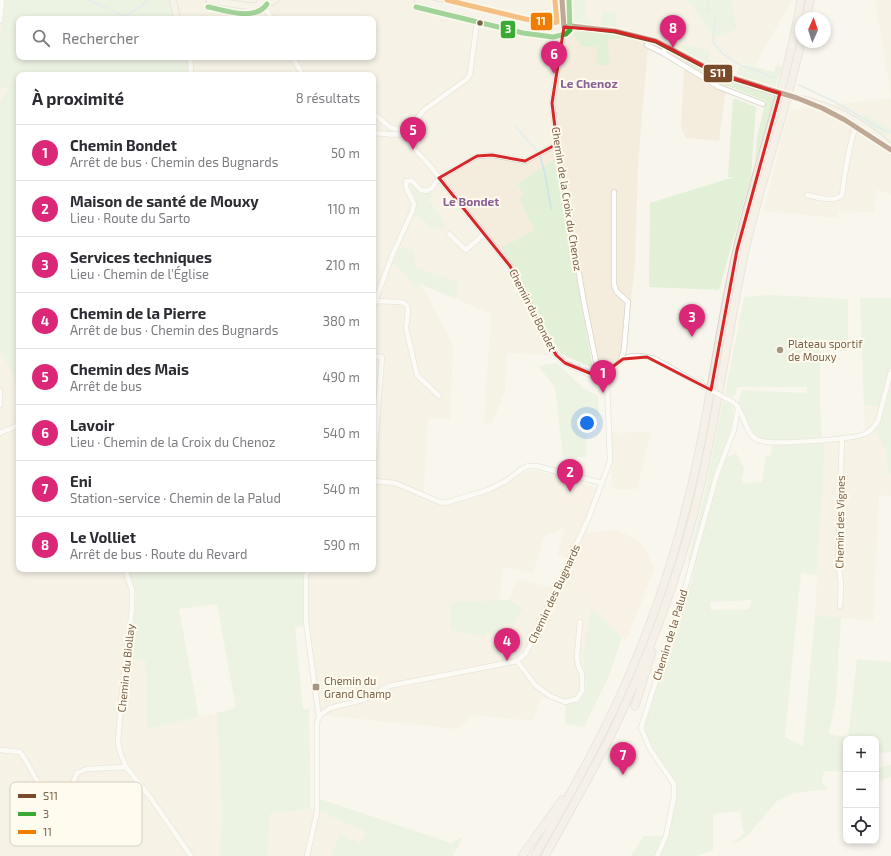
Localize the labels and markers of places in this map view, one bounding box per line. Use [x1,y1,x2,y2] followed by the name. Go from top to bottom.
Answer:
[660,15,686,48] pin: 8
[475,18,485,28] unlabelled marker
[541,41,567,74] pin: 6
[400,117,426,150] pin: 5
[679,304,705,337] pin: 3
[788,337,863,363] place label: Plateau sportif de Mouxy
[775,345,785,355] marker: Plateau sportif de Mouxy
[590,360,616,393] pin: 1
[557,459,583,492] pin: 2
[494,628,520,661] pin: 4
[324,674,391,700] place label: Chemin du Grand Champ
[311,682,321,692] marker: Chemin du Grand Champ
[610,742,636,775] pin: 7

